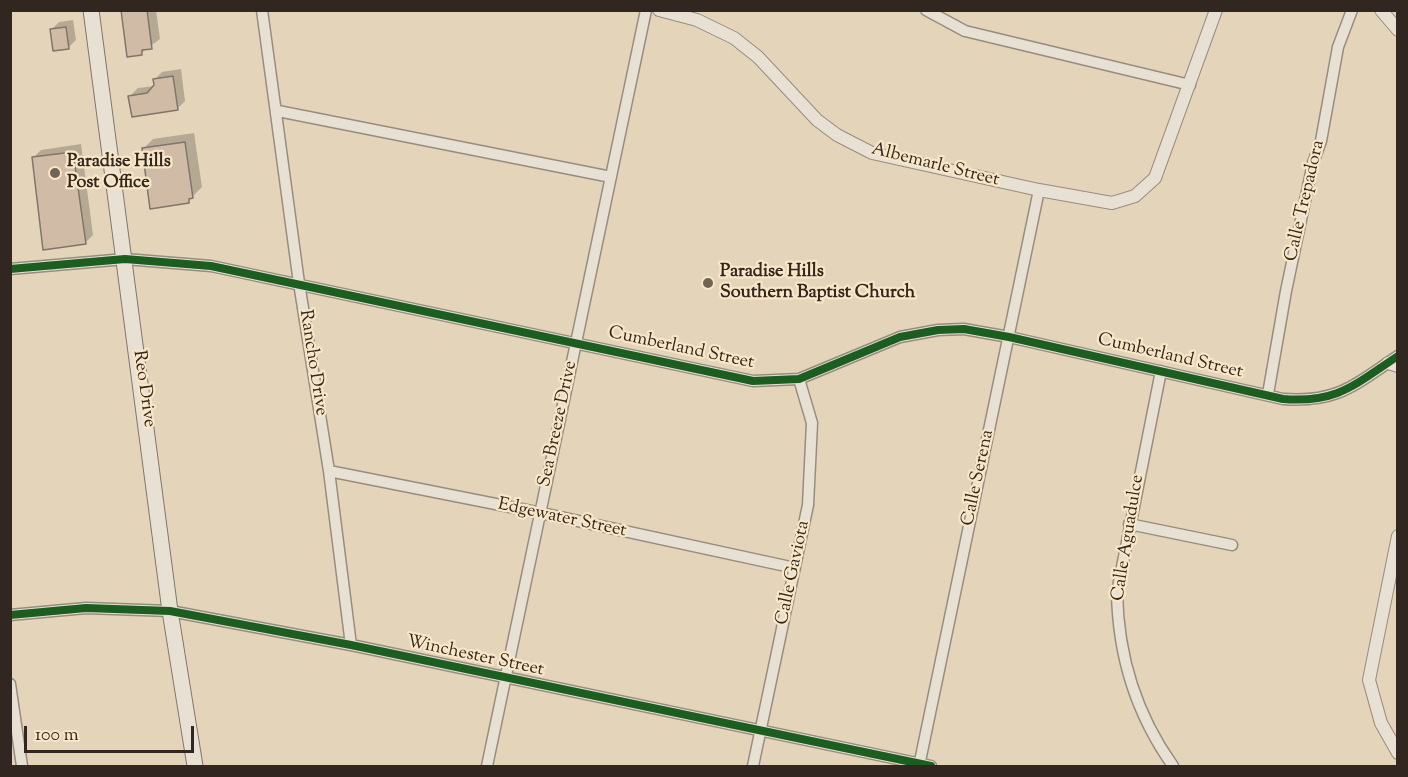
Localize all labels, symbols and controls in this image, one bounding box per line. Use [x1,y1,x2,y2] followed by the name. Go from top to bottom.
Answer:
[1282,138,1330,264] street label: Calle Trepadora
[869,140,1001,192] street label: Albemarle Street
[67,152,171,195] place label: Paradise Hills Post Office
[48,166,62,180] marker: Paradise Hills Post Office
[720,262,915,304] place label: Paradise Hills Southern Baptist Church
[701,276,715,290] marker: Paradise Hills Southern Baptist Church
[293,308,331,418] street label: Rancho Drive
[606,323,756,375] street label: Cumberland Street
[1095,330,1245,384] street label: Cumberland Street
[127,349,159,429] street label: Reo Drive
[535,359,583,489] street label: Sea Breeze Drive
[958,428,1000,528] street label: Calle Serena
[1108,473,1150,603] street label: Calle Aguadulce
[496,495,628,543] street label: Edgewater Street
[772,519,816,627] street label: Calle Gaviota
[404,632,546,682] street label: Winchester Street
[27,714,196,752] scale bar
[35,723,79,749] text: 100 m

